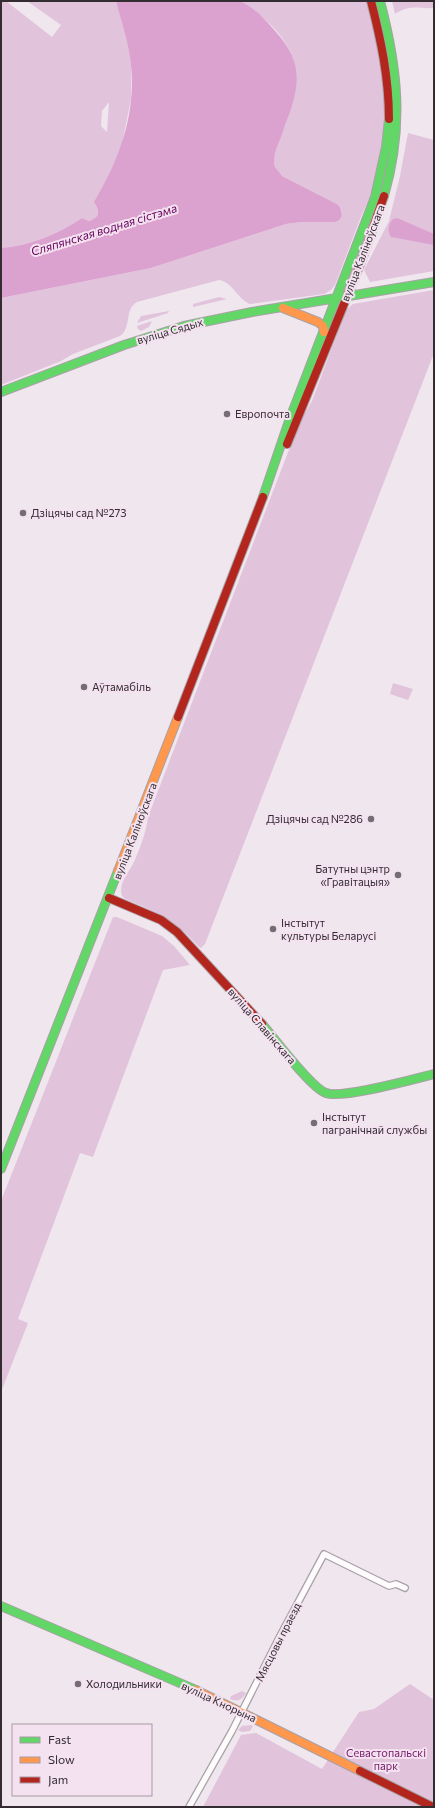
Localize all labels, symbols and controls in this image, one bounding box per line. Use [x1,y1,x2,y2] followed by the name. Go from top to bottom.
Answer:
[29,200,178,258] water label: Сляпянская водная сістэма
[338,203,387,303] street label: вуліца Каліноўскага
[135,315,205,346] street label: вуліца Сядых
[235,407,290,420] place label: Европочта
[222,409,232,419] marker: Европочта
[31,506,127,519] place label: Дзіцячы сад №273
[18,508,28,518] marker: Дзіцячы сад №273
[92,680,151,693] place label: Аўтамабіль
[79,682,89,692] marker: Аўтамабіль
[110,781,159,881] street label: вуліца Каліноўскага
[266,812,363,825] place label: Дзіцячы сад №286
[366,814,376,824] marker: Дзіцячы сад №286
[315,862,390,888] place label: Батутны цэнтр «Гравітацыя»
[393,870,403,880] marker: Батутны цэнтр «Гравітацыя»
[281,916,376,942] place label: Інстытут культуры Беларусі
[268,924,278,934] marker: Інстытут культуры Беларусі
[226,985,299,1066] street label: вуліца Славінскага
[322,1110,427,1136] place label: Інстытут пагранічнай службы
[309,1118,319,1128] marker: Інстытут пагранічнай службы
[252,1600,303,1683] street label: Мясцовы праезд
[86,1677,162,1690] place label: Холодильники
[73,1679,83,1689] marker: Холодильники
[180,1679,259,1725] street label: вуліца Кнорына
[12,1724,152,1796] legend
[48,1732,71,1746] text: Fast
[346,1746,426,1772] park label: Севастопальскі парк
[48,1752,75,1766] text: Slow
[48,1772,68,1787] text: Jam

